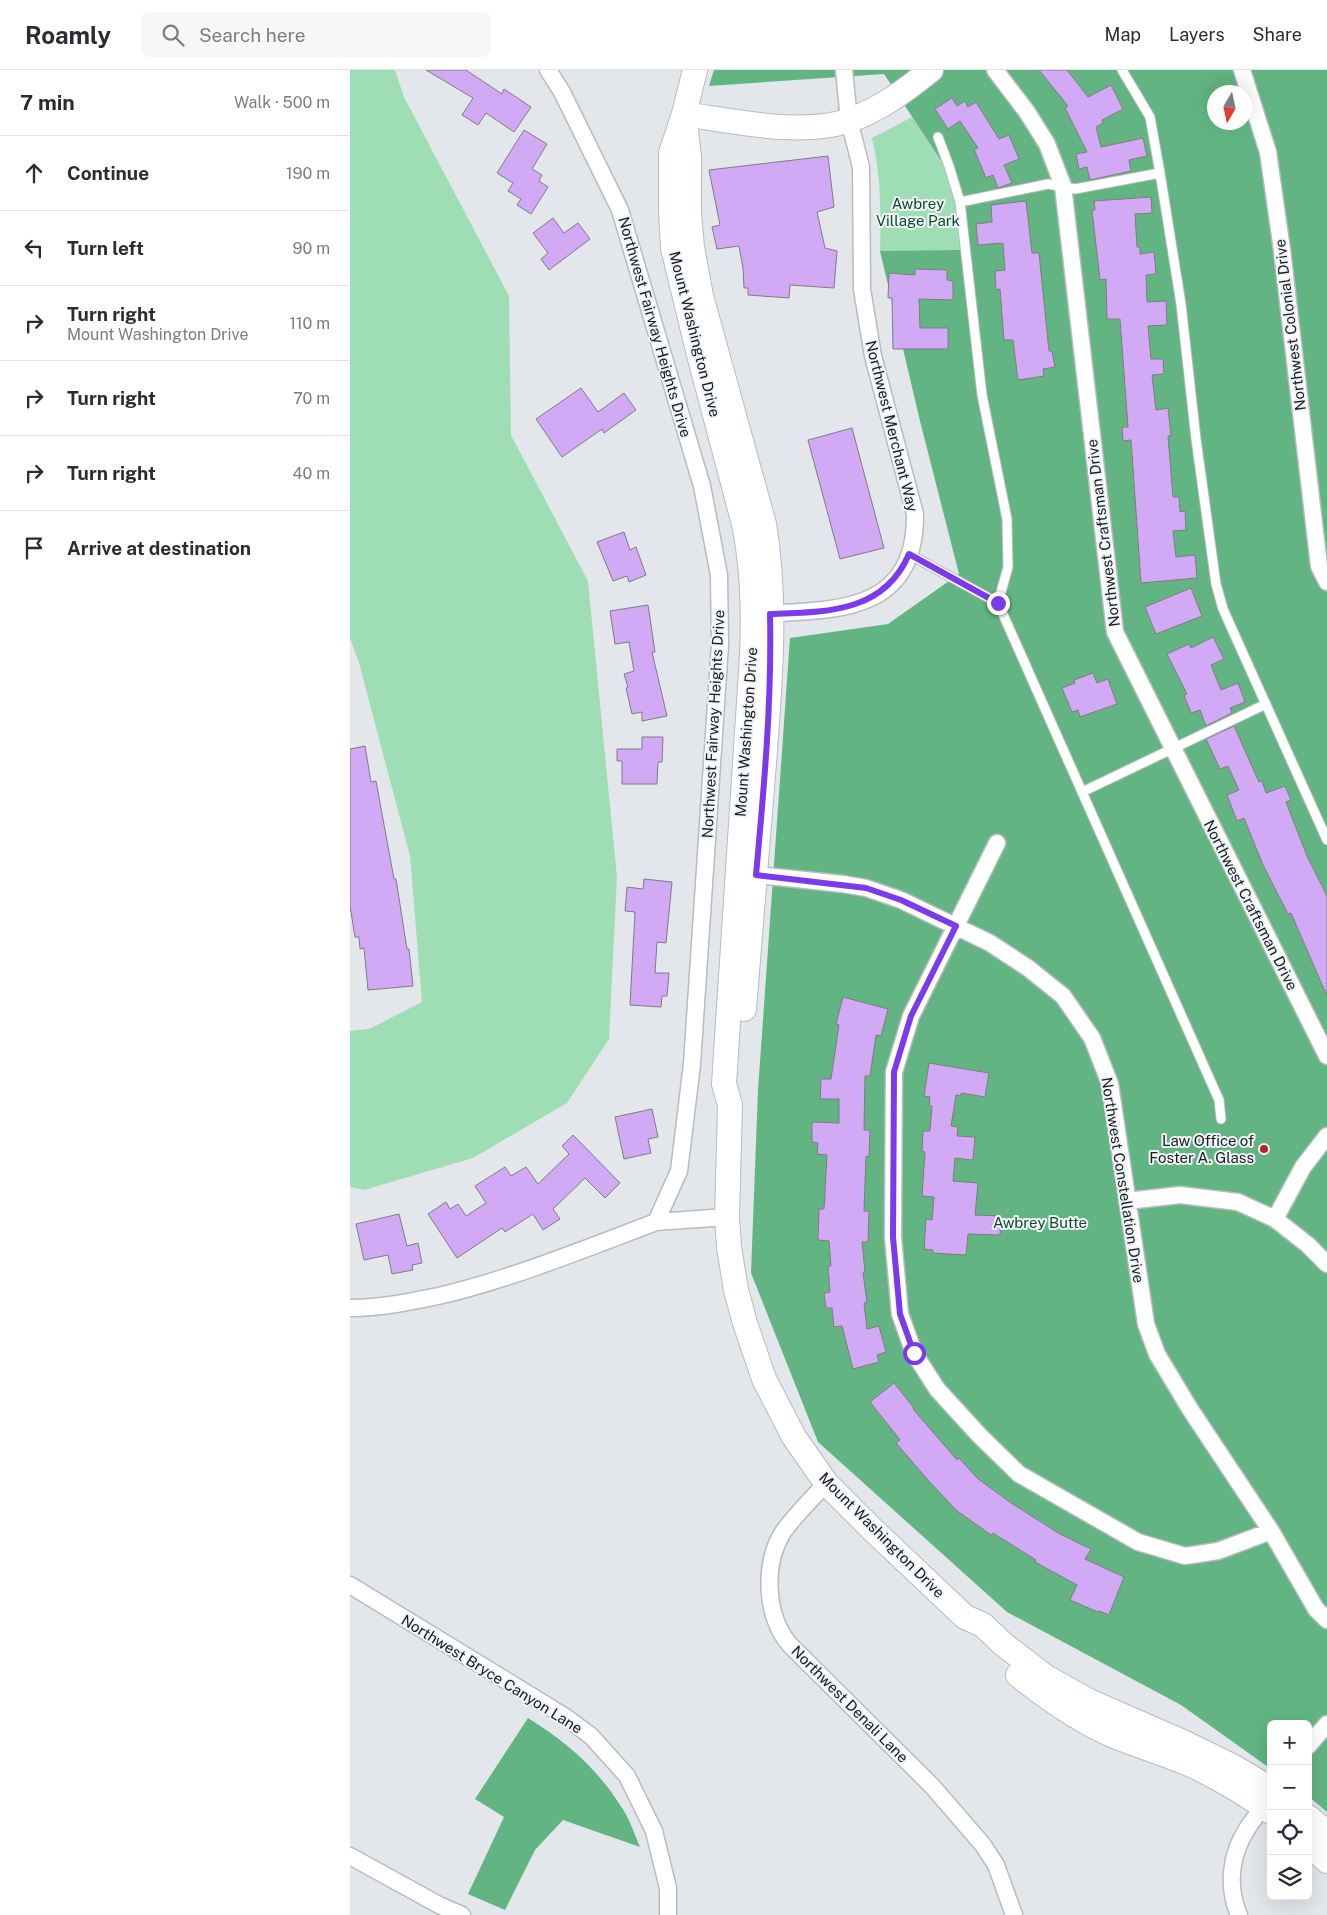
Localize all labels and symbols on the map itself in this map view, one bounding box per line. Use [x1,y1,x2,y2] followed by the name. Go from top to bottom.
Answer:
[1207,85,1252,130] north arrow
[876,195,960,229] park label: Awbrey Village Park
[615,215,695,439] street label: Northwest Fairway Heights Drive
[1271,238,1309,412] street label: Northwest Colonial Drive
[666,249,724,419] street label: Mount Washington Drive
[862,339,922,513] street label: Northwest Merchant Way
[1083,438,1123,628] street label: Northwest Craftsman Drive
[987,592,1010,615] route end
[699,609,727,839] street label: Northwest Fairway Heights Drive
[732,647,760,817] street label: Mount Washington Drive
[1201,817,1301,993] street label: Northwest Craftsman Drive
[1098,1076,1148,1284] street label: Northwest Constellation Drive
[1149,1132,1254,1166] place label: Law Office of Foster A. Glass
[1258,1143,1270,1155] marker: Law Office of Foster A. Glass
[993,1214,1087,1231] park label: Awbrey Butte
[903,1342,926,1365] route start
[816,1469,948,1601] street label: Mount Washington Drive
[398,1611,586,1737] street label: Northwest Bryce Canyon Lane
[788,1642,912,1766] street label: Northwest Denali Lane

